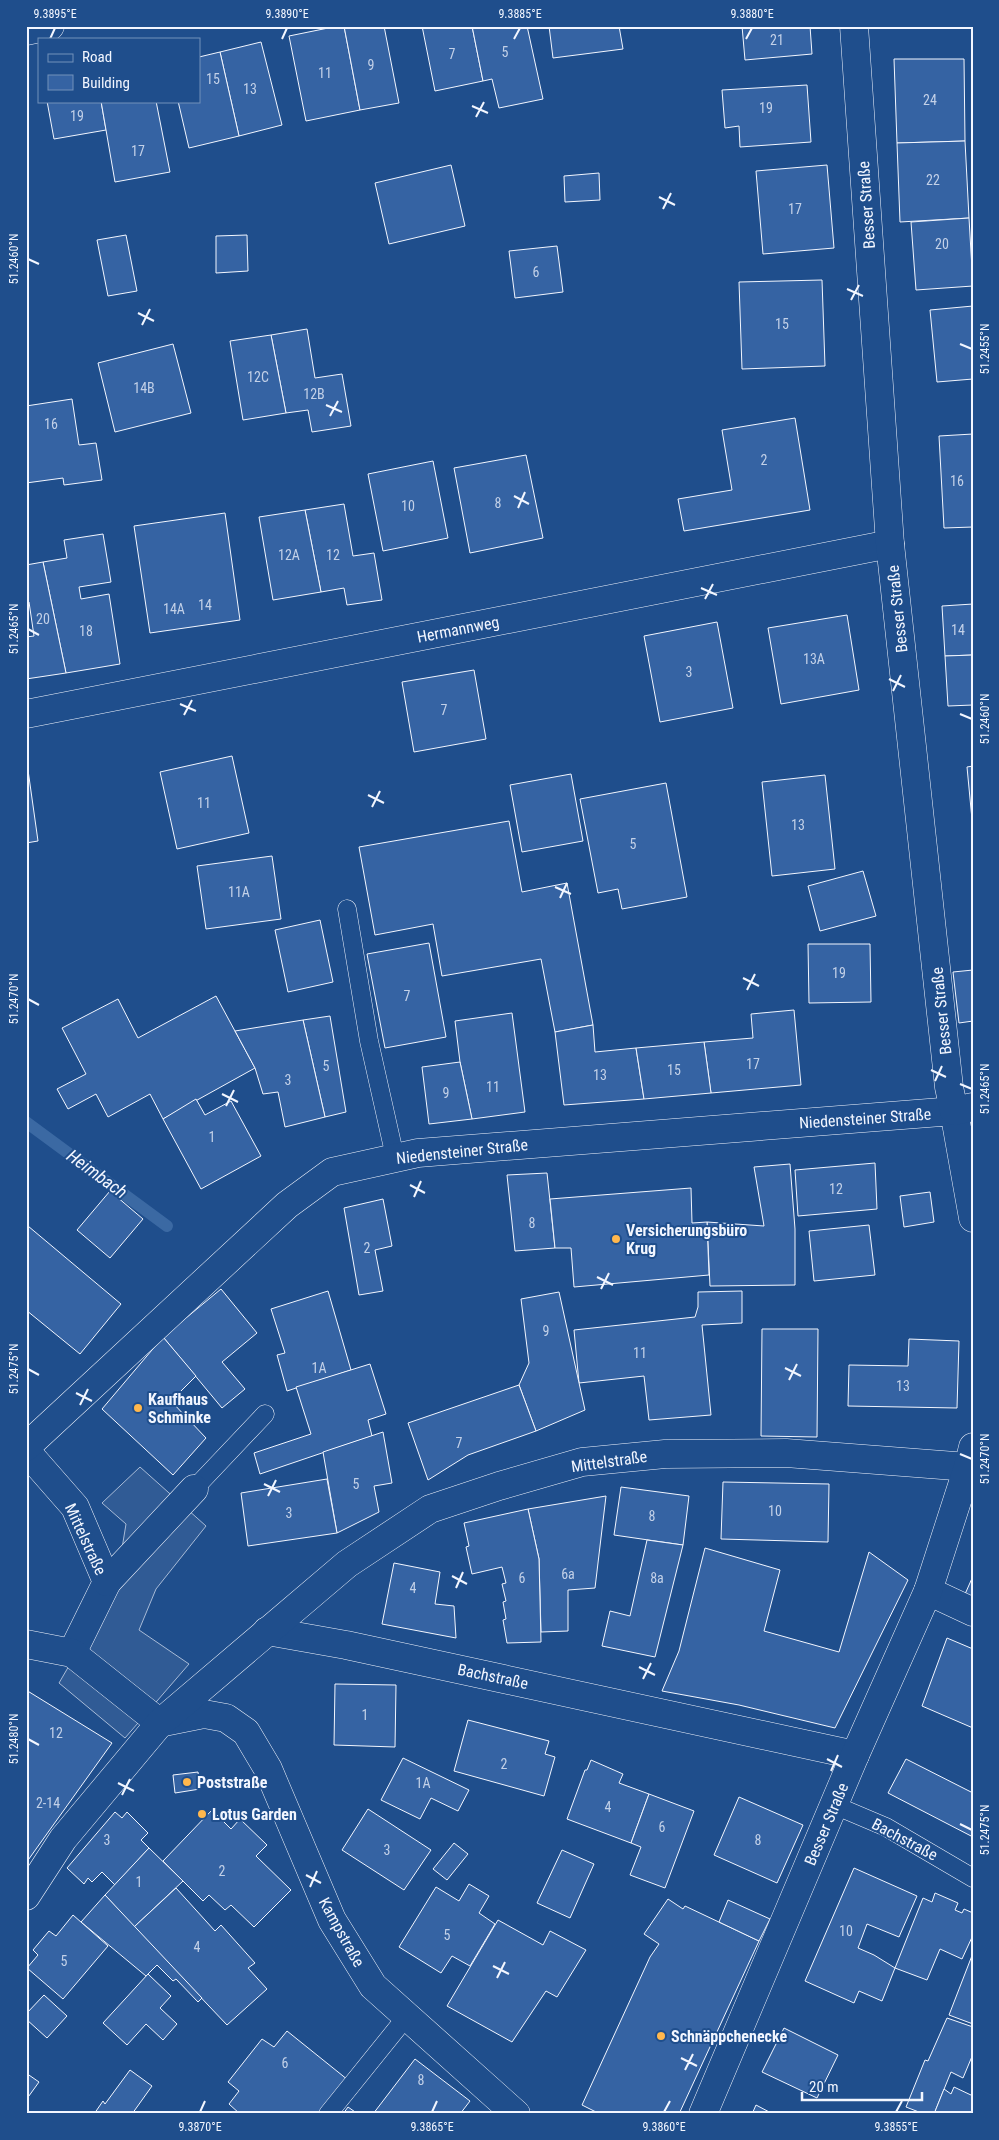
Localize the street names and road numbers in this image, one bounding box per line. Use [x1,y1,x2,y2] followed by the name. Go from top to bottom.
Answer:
[854,160,879,250] street label: Besser Straße
[883,564,912,654] street label: Besser Straße
[415,612,501,647] street label: Hermannweg
[927,966,956,1056] street label: Besser Straße
[798,1104,932,1133] street label: Niedensteiner Straße
[395,1135,529,1168] street label: Niedensteiner Straße
[570,1447,648,1476] street label: Mittelstraße
[61,1501,110,1578] street label: Mittelstraße
[456,1660,530,1693] street label: Bachstraße
[801,1780,852,1868] street label: Besser Straße
[869,1814,941,1865] street label: Bachstraße
[315,1894,368,1970] street label: Kampstraße

